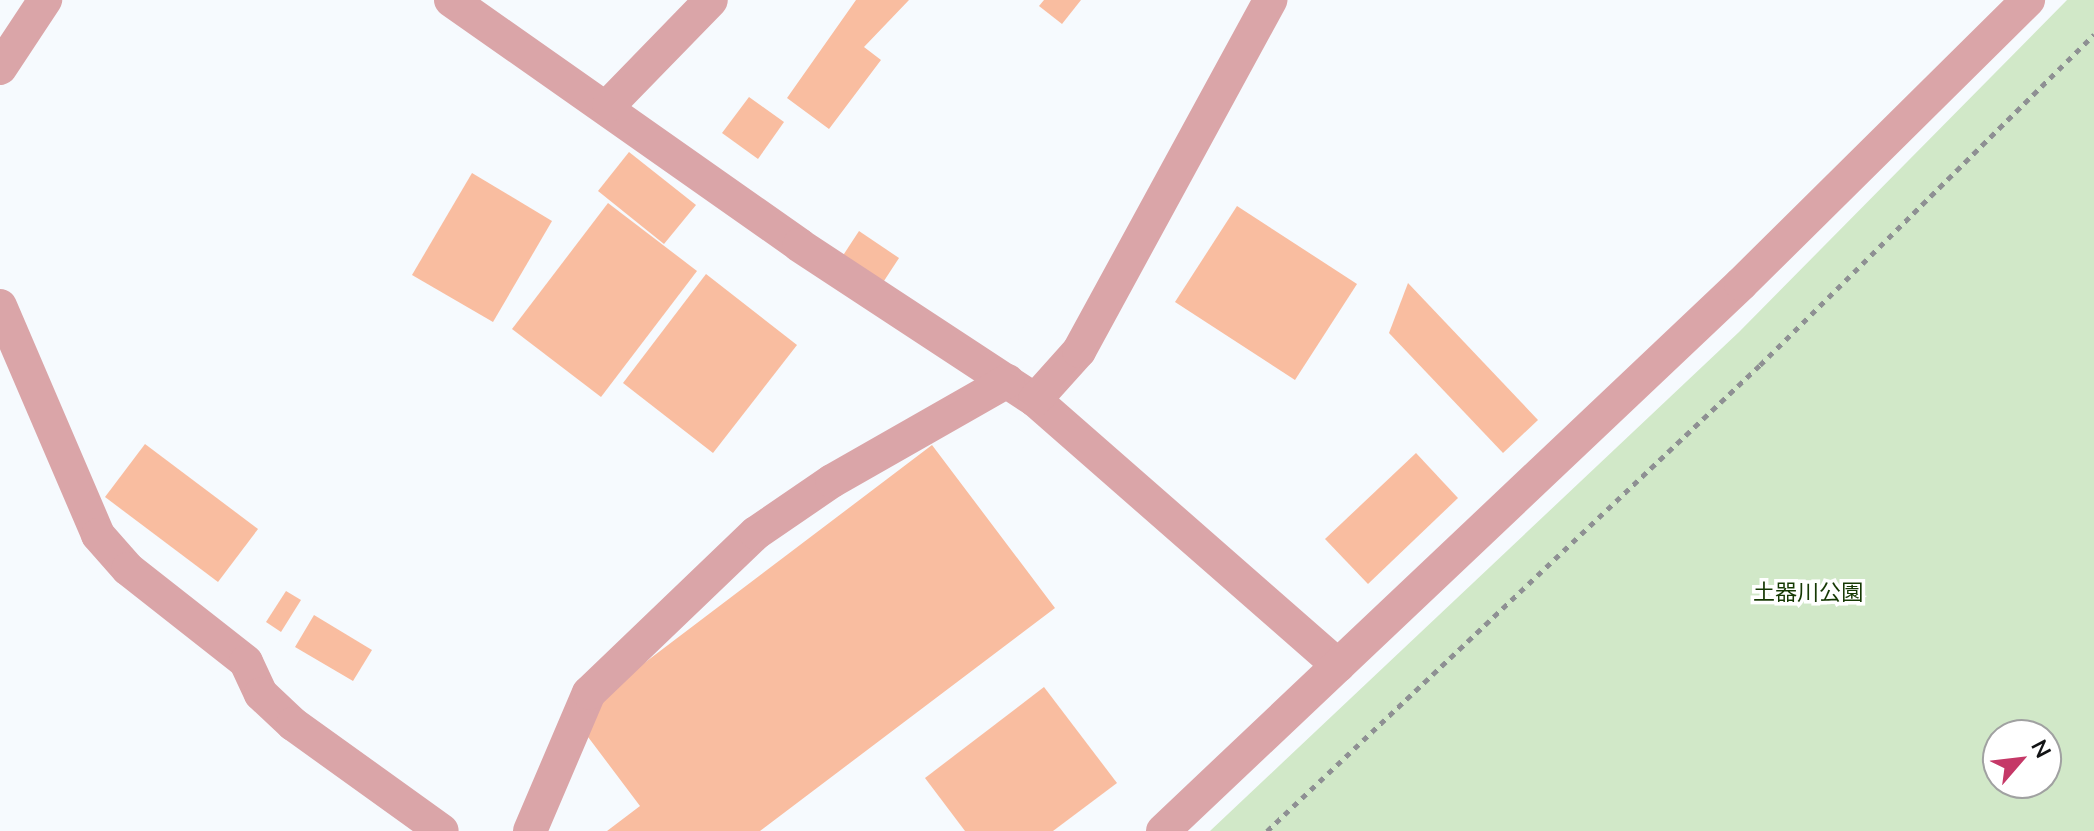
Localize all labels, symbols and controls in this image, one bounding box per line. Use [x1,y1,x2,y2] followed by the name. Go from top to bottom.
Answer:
[1753,580,1863,606] park label: 土器川公園
[1982,719,2062,799] north arrow
[2025,735,2058,763] text: N

